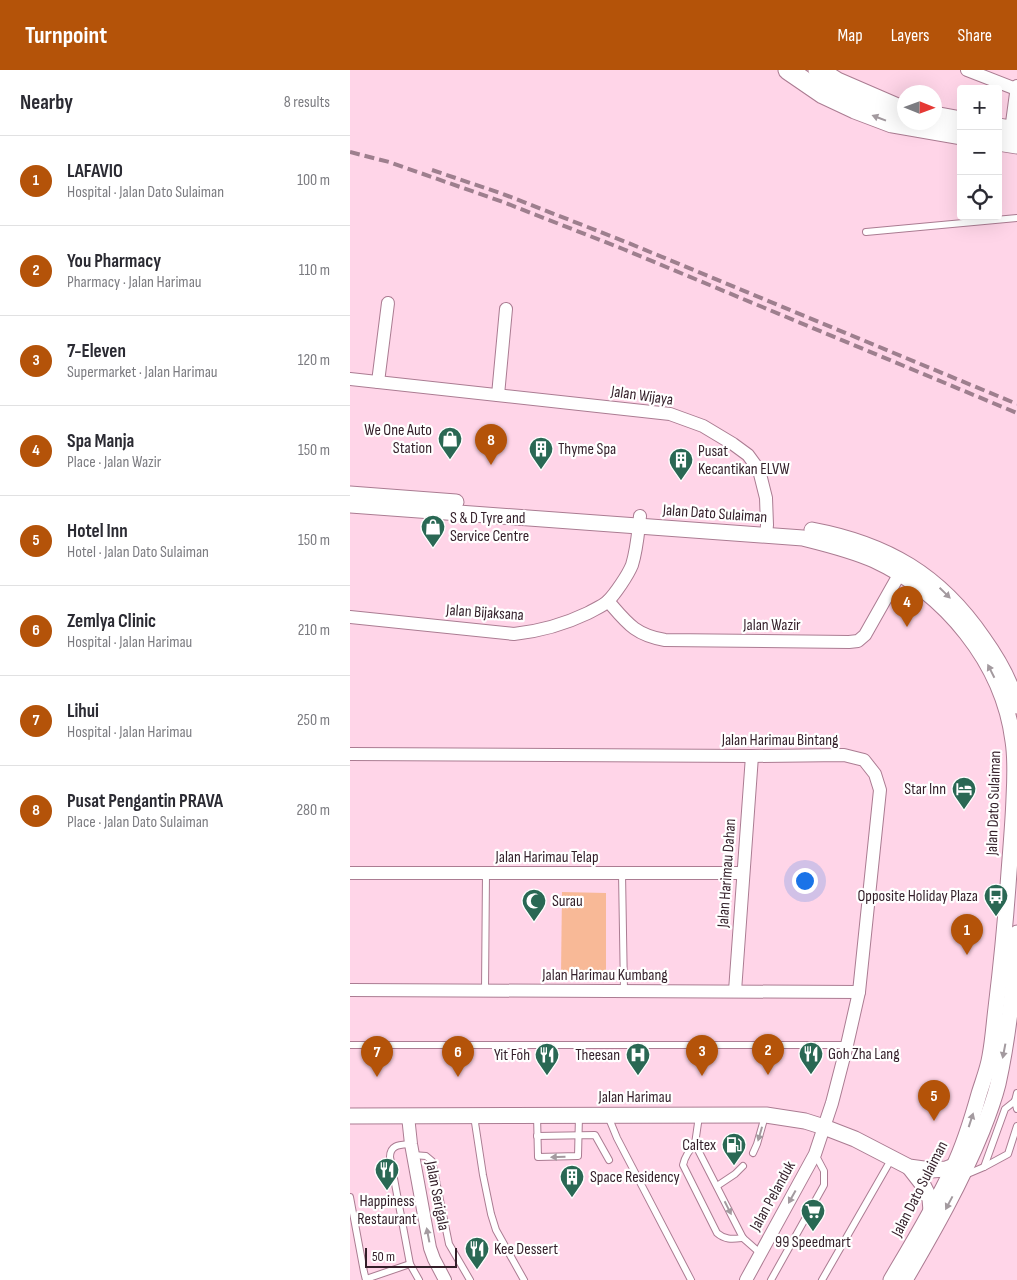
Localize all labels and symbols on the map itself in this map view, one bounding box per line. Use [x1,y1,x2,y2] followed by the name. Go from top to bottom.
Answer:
[897,85,942,130] north arrow
[871,114,886,122] one-way arrow
[609,382,674,410] street label: Jalan Wijaya
[364,421,432,458] place label: We One Auto Station
[475,424,507,465] pin: 8
[437,426,463,460] shop icon: We One Auto Station
[528,436,554,470] building icon: Thyme Spa
[558,440,616,459] place label: Thyme Spa
[698,442,790,479] place label: Pusat Kecantikan ELVW
[668,447,694,481] building icon: Pusat Kecantikan ELVW
[661,501,768,527] street label: Jalan Dato Sulaiman
[450,509,529,546] place label: S & D Tyre and Service Centre
[420,514,446,548] shop icon: S & D Tyre and Service Centre
[891,586,923,627] pin: 4
[938,587,950,599] one-way arrow
[445,601,524,625] street label: Jalan Bijaksana
[742,616,801,635] street label: Jalan Wazir
[987,664,995,679] one-way arrow
[721,731,838,750] street label: Jalan Harimau Bintang
[983,750,1005,857] street label: Jalan Dato Sulaiman
[951,776,977,810] hotel icon: Star Inn
[904,780,946,799] place label: Star Inn
[714,818,740,929] street label: Jalan Harimau Dahan
[494,848,599,867] street label: Jalan Harimau Telap
[792,868,818,894] your location
[983,883,1009,917] bus stop icon: Opposite Holiday Plaza
[857,887,978,906] place label: Opposite Holiday Plaza
[521,888,547,922] mosque icon: Surau
[552,892,583,911] place label: Surau
[951,914,983,955] pin: 1
[541,966,668,985] street label: Jalan Harimau Kumbang
[752,1034,784,1075] pin: 2
[686,1035,718,1076] pin: 3
[361,1036,393,1077] pin: 7
[442,1036,474,1077] pin: 6
[798,1041,824,1075] restaurant icon: Goh Zha Lang
[534,1042,560,1076] restaurant icon: Yit Foh
[625,1042,651,1076] hospital icon: Theesan
[1000,1043,1008,1059] one-way arrow
[828,1045,900,1064] place label: Goh Zha Lang
[494,1046,530,1065] place label: Yit Foh
[575,1046,620,1065] place label: Theesan
[918,1080,950,1121] pin: 5
[598,1088,671,1107] street label: Jalan Harimau
[968,1113,975,1128] one-way arrow
[756,1127,764,1142] one-way arrow
[721,1132,747,1166] fuel station icon: Caltex
[682,1136,716,1155] place label: Caltex
[887,1138,952,1241] street label: Jalan Dato Sulaiman
[549,1153,565,1161] one-way arrow
[374,1157,400,1191] restaurant icon: Happiness Restaurant
[746,1158,800,1235] street label: Jalan Pelanduk
[421,1159,453,1232] street label: Jalan Serigala
[559,1164,585,1198] building icon: Space Residency
[590,1168,680,1187] place label: Space Residency
[787,1190,796,1204] one-way arrow
[357,1192,417,1229] place label: Happiness Restaurant
[945,1195,953,1210] one-way arrow
[800,1198,826,1232] supermarket icon: 99 Speedmart
[724,1201,732,1215] one-way arrow
[424,1227,432,1242] one-way arrow
[775,1233,851,1252] place label: 99 Speedmart
[464,1236,490,1270] restaurant icon: Kee Dessert
[494,1240,558,1259] place label: Kee Dessert
[365,1245,458,1268] scale bar

